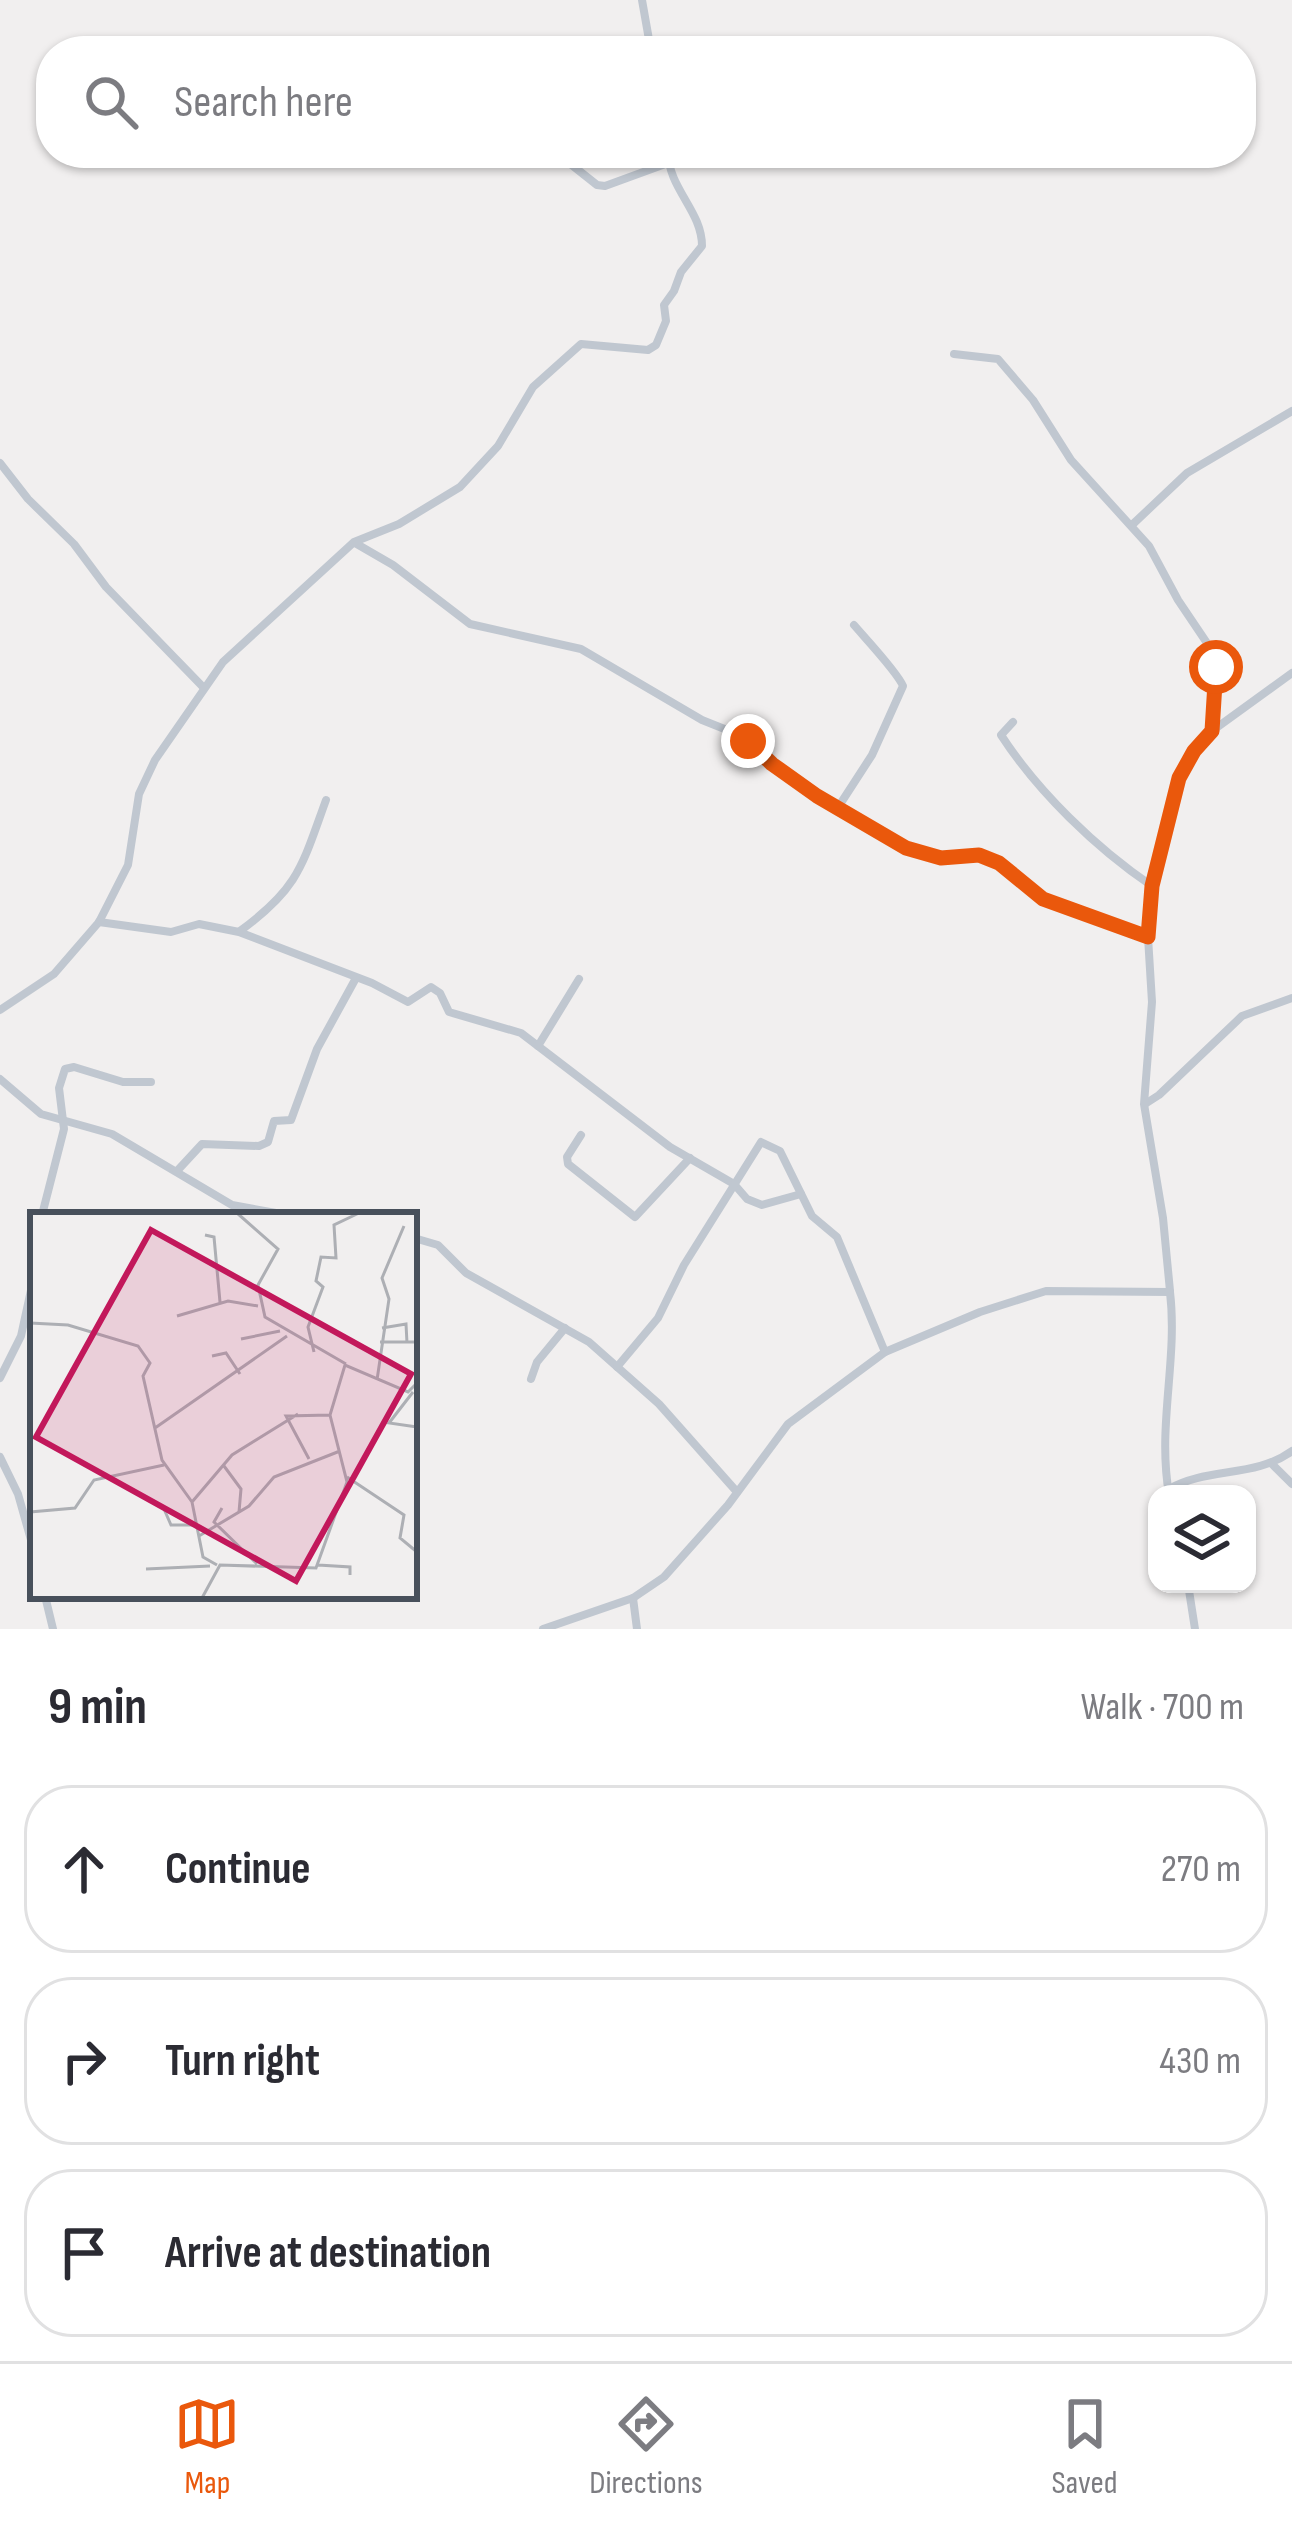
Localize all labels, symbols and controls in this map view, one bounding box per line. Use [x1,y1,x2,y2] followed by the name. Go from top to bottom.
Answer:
[36,36,1256,168] search box
[78,69,144,135] icon: search
[174,75,353,130] text: Search here
[1189,640,1243,694] route start
[721,714,775,768] route end
[30,1212,417,1599] inset map
[1148,1485,1256,1593] map controls
[1148,1485,1256,1593] button: layers
[48,1677,147,1738] text: 9 min
[1081,1684,1244,1731] text: Walk · 700 m
[51,1836,117,1902] icon: ahead
[165,1842,311,1897] text: Continue
[1161,1846,1241,1893] text: 270 m
[51,2028,117,2094] icon: right
[165,2034,320,2089] text: Turn right
[1160,2038,1241,2085] text: 430 m
[51,2220,117,2286] icon: arrive
[165,2226,491,2281] text: Arrive at destination
[174,2391,240,2503] tab: Map
[589,2391,703,2503] tab: Directions
[1051,2391,1118,2503] tab: Saved

